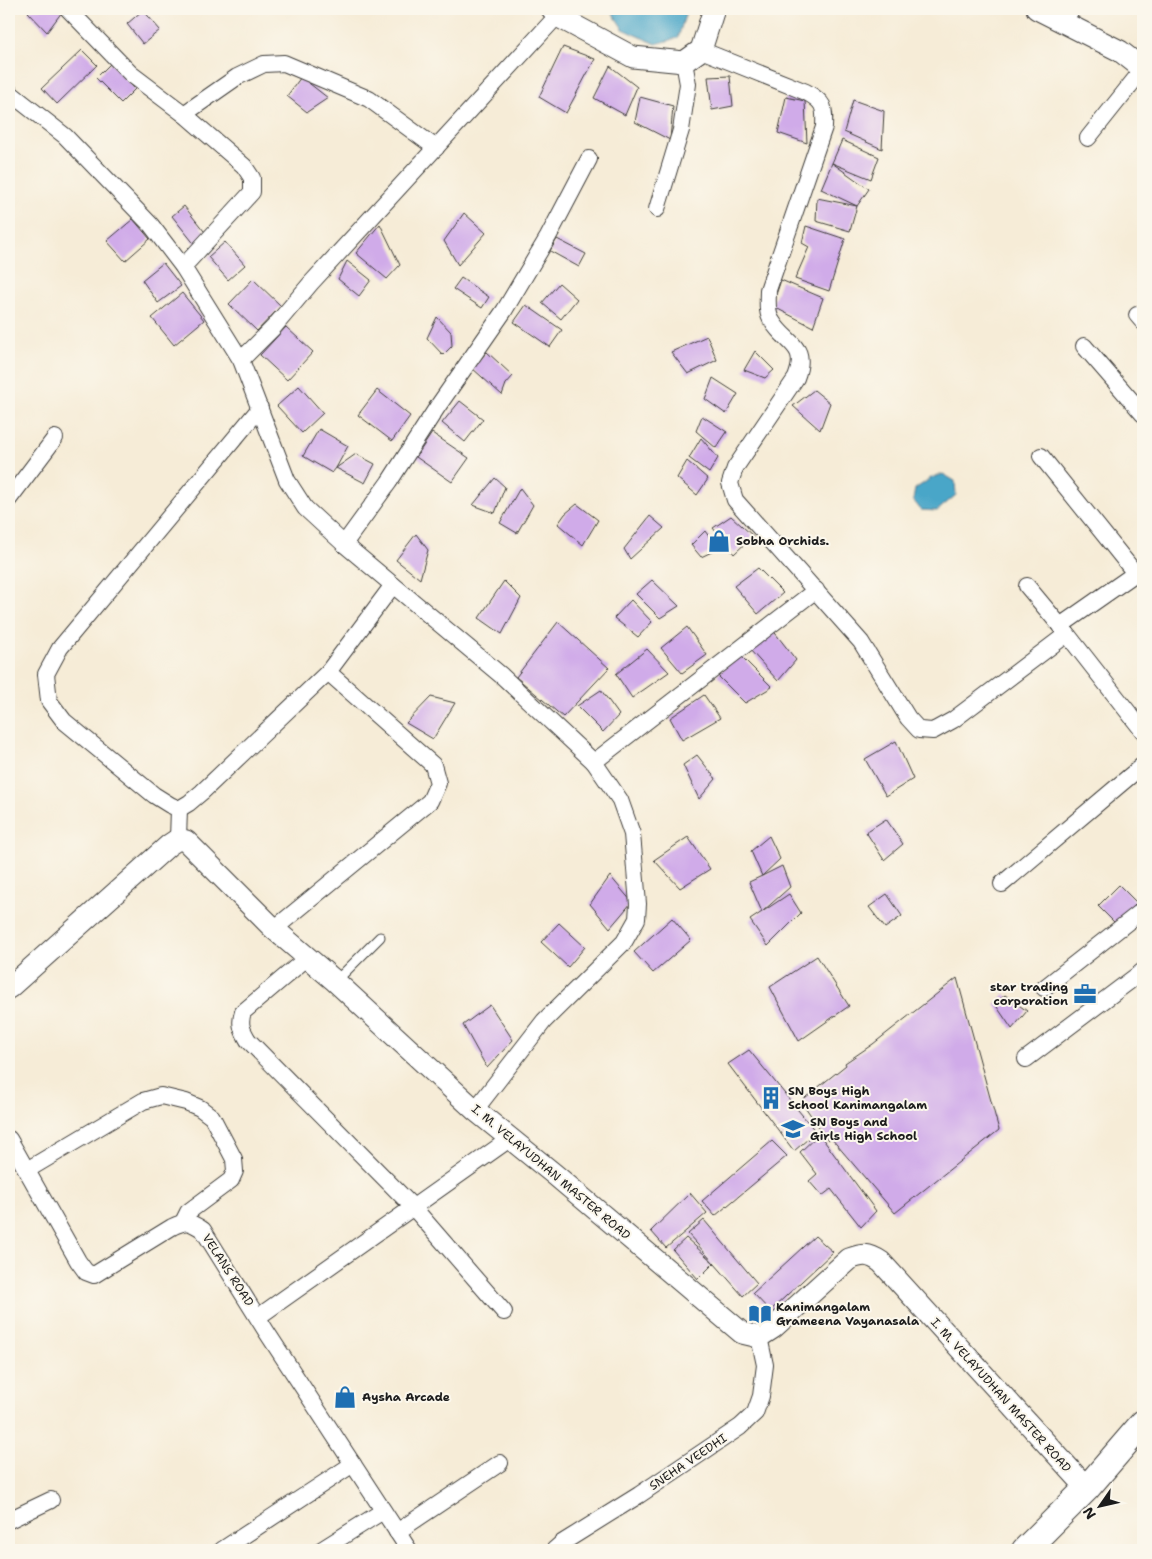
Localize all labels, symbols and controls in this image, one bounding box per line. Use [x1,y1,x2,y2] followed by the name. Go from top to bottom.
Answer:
[706,528,732,554] shop icon: Sobha Orchids.
[736,533,830,549] place label: Sobha Orchids.
[990,979,1068,1009] place label: star trading corporation
[1072,981,1098,1007] office icon: star trading corporation
[788,1083,927,1113] place label: SN Boys High School Kanimangalam
[758,1085,784,1111] building icon: SN Boys High School Kanimangalam
[468,1101,634,1243] street label: I. M. VELAYUDHAN MASTER ROAD
[810,1114,917,1144] place label: SN Boys and Girls High School
[780,1116,806,1142] school or university icon: SN Boys and Girls High School
[199,1231,257,1309] street label: VELANS ROAD
[776,1299,920,1329] place label: Kanimangalam Grameena Vayanasala
[747,1301,773,1327] library icon: Kanimangalam Grameena Vayanasala
[927,1314,1075,1476] street label: I. M. VELAYUDHAN MASTER ROAD
[332,1384,358,1410] shop icon: Aysha Arcade
[362,1389,450,1405] place label: Aysha Arcade
[646,1430,730,1494] street label: SNEHA VEEDHI
[1074,1482,1124,1532] north arrow
[1079,1504,1100,1523] text: N

